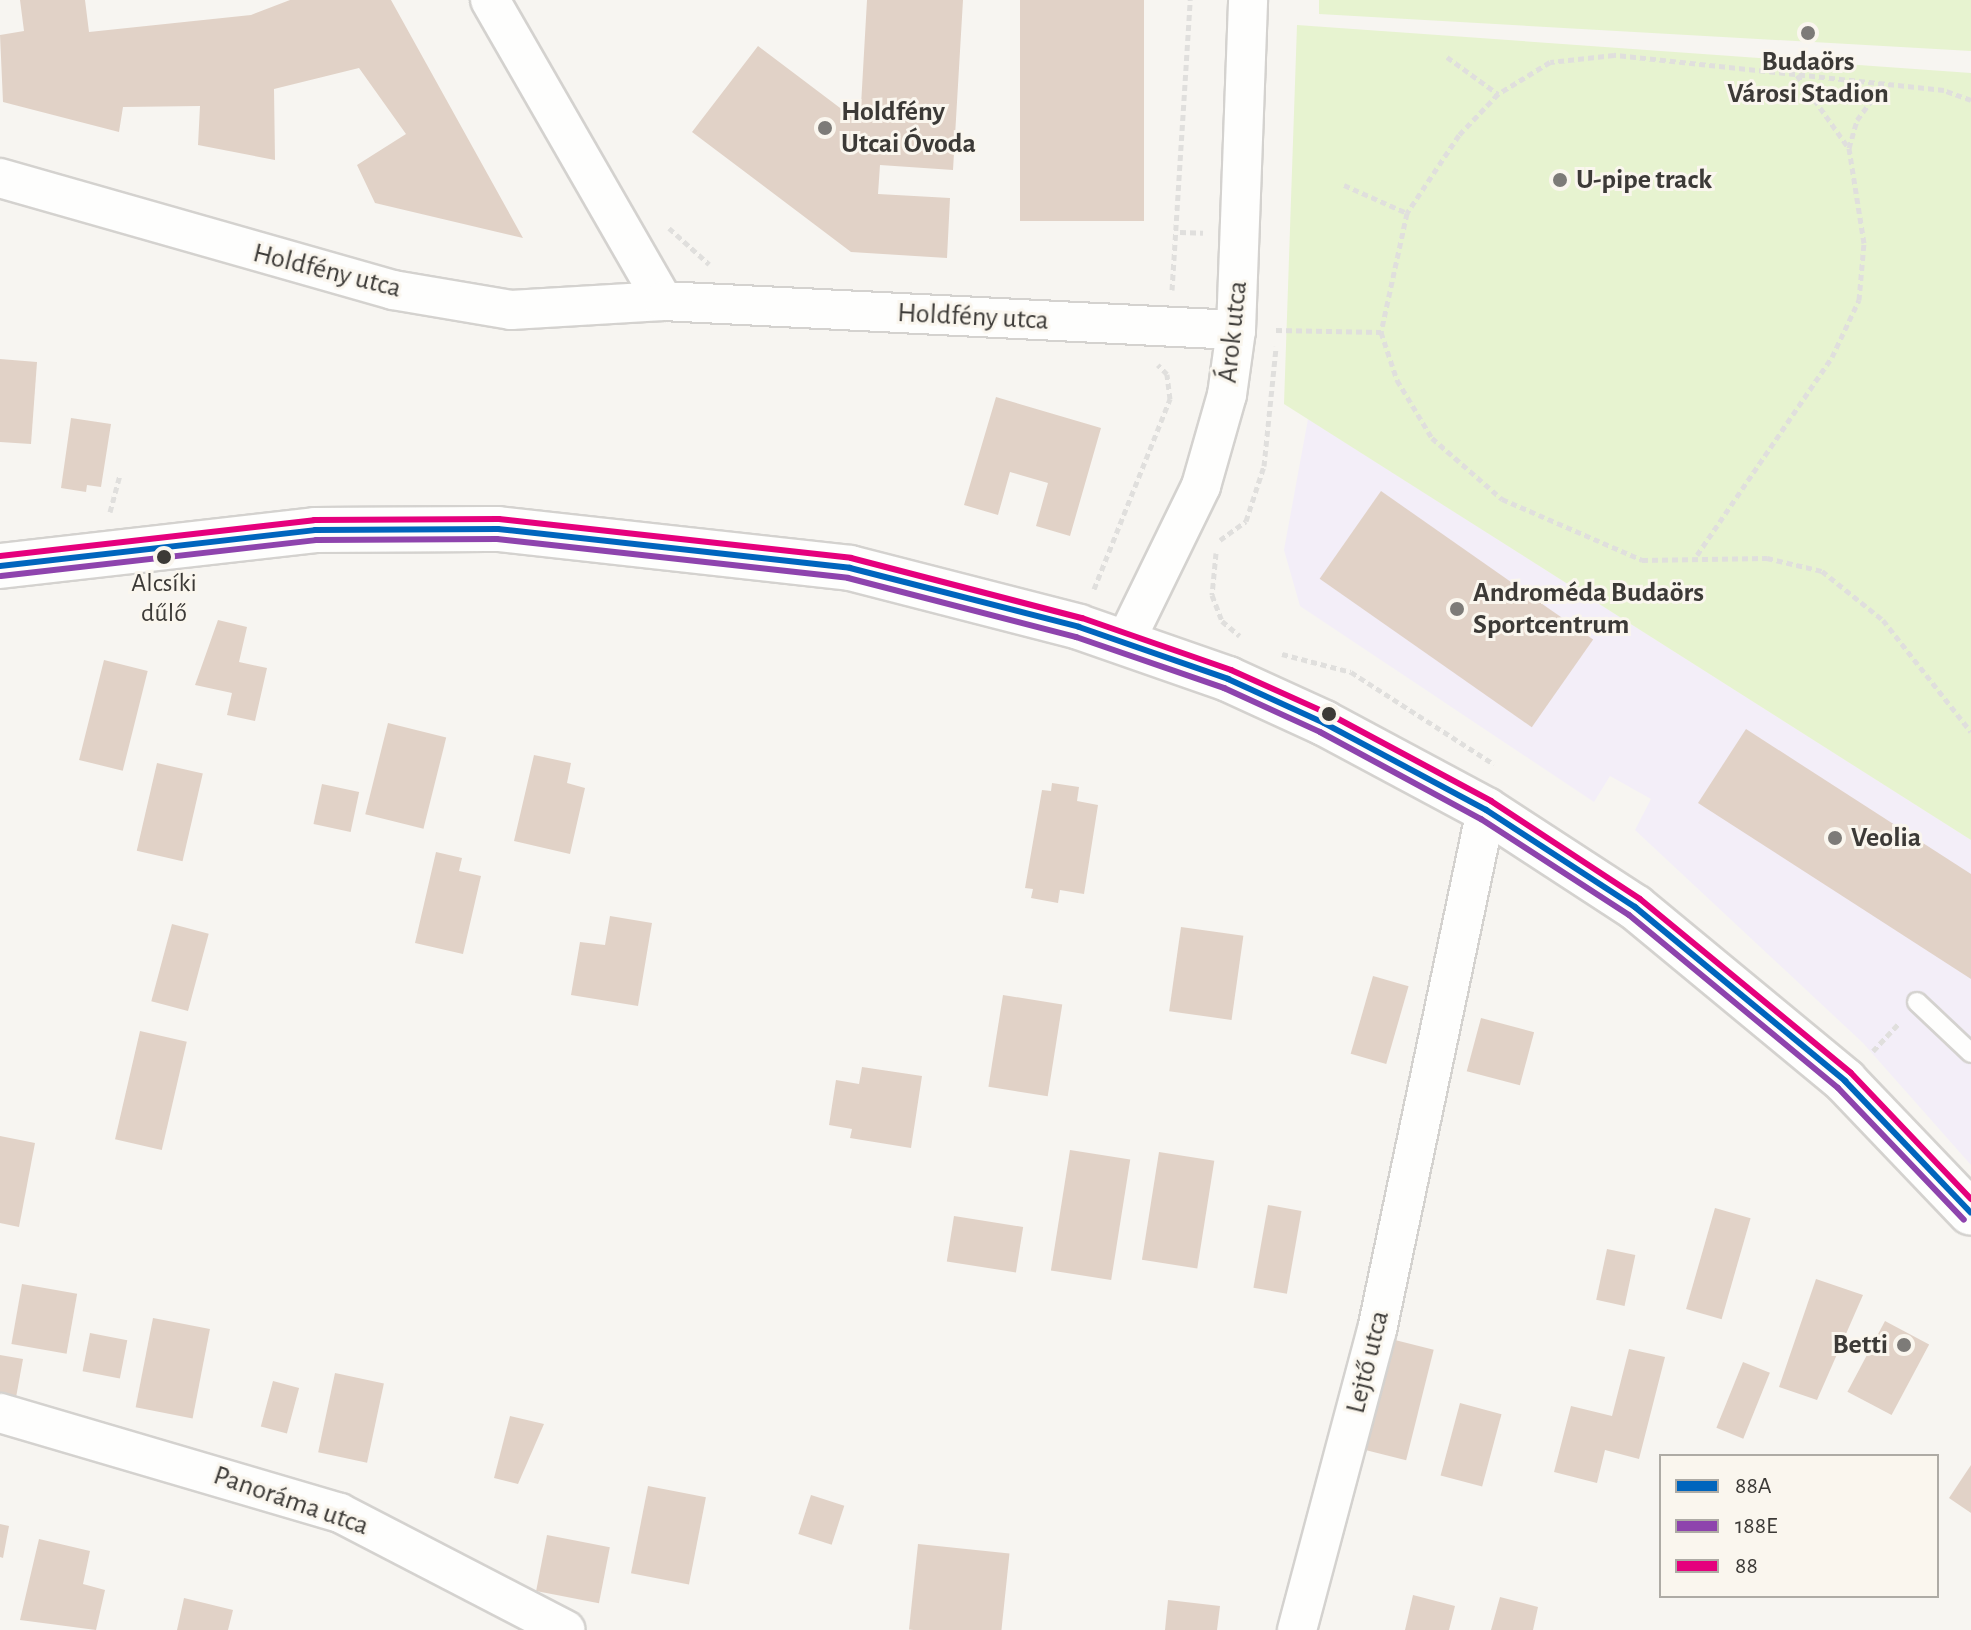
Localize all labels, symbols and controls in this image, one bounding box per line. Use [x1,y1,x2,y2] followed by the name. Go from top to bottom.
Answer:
[1799,24,1817,42] marker: Budaörs Városi Stadion
[1727,45,1889,111] place label: Budaörs Városi Stadion
[841,95,976,161] place label: Holdfény Utcai Óvoda
[816,119,834,137] marker: Holdfény Utcai Óvoda
[1576,163,1712,197] place label: U-pipe track
[1551,171,1569,189] marker: U-pipe track
[249,236,405,306] street label: Holdfény utca
[1211,279,1255,385] street label: Árok utca
[897,296,1049,338] street label: Holdfény utca
[156,549,172,565] marker: Alcsíki dűlő
[131,568,197,630] place label: Alcsíki dűlő
[1473,576,1704,642] place label: Androméda Budaörs Sportcentrum
[1448,600,1466,618] marker: Androméda Budaörs Sportcentrum
[1321,706,1337,722] unlabelled marker
[1851,821,1921,855] place label: Veolia
[1826,829,1844,847] marker: Veolia
[1339,1307,1397,1417] street label: Lejtő utca
[1833,1328,1888,1362] place label: Betti
[1895,1336,1913,1354] marker: Betti
[1659,1454,1939,1598] legend
[209,1459,373,1543] street label: Panoráma utca
[1735,1474,1772,1498] text: 88A
[1735,1514,1778,1538] text: 188E
[1735,1554,1758,1578] text: 88

